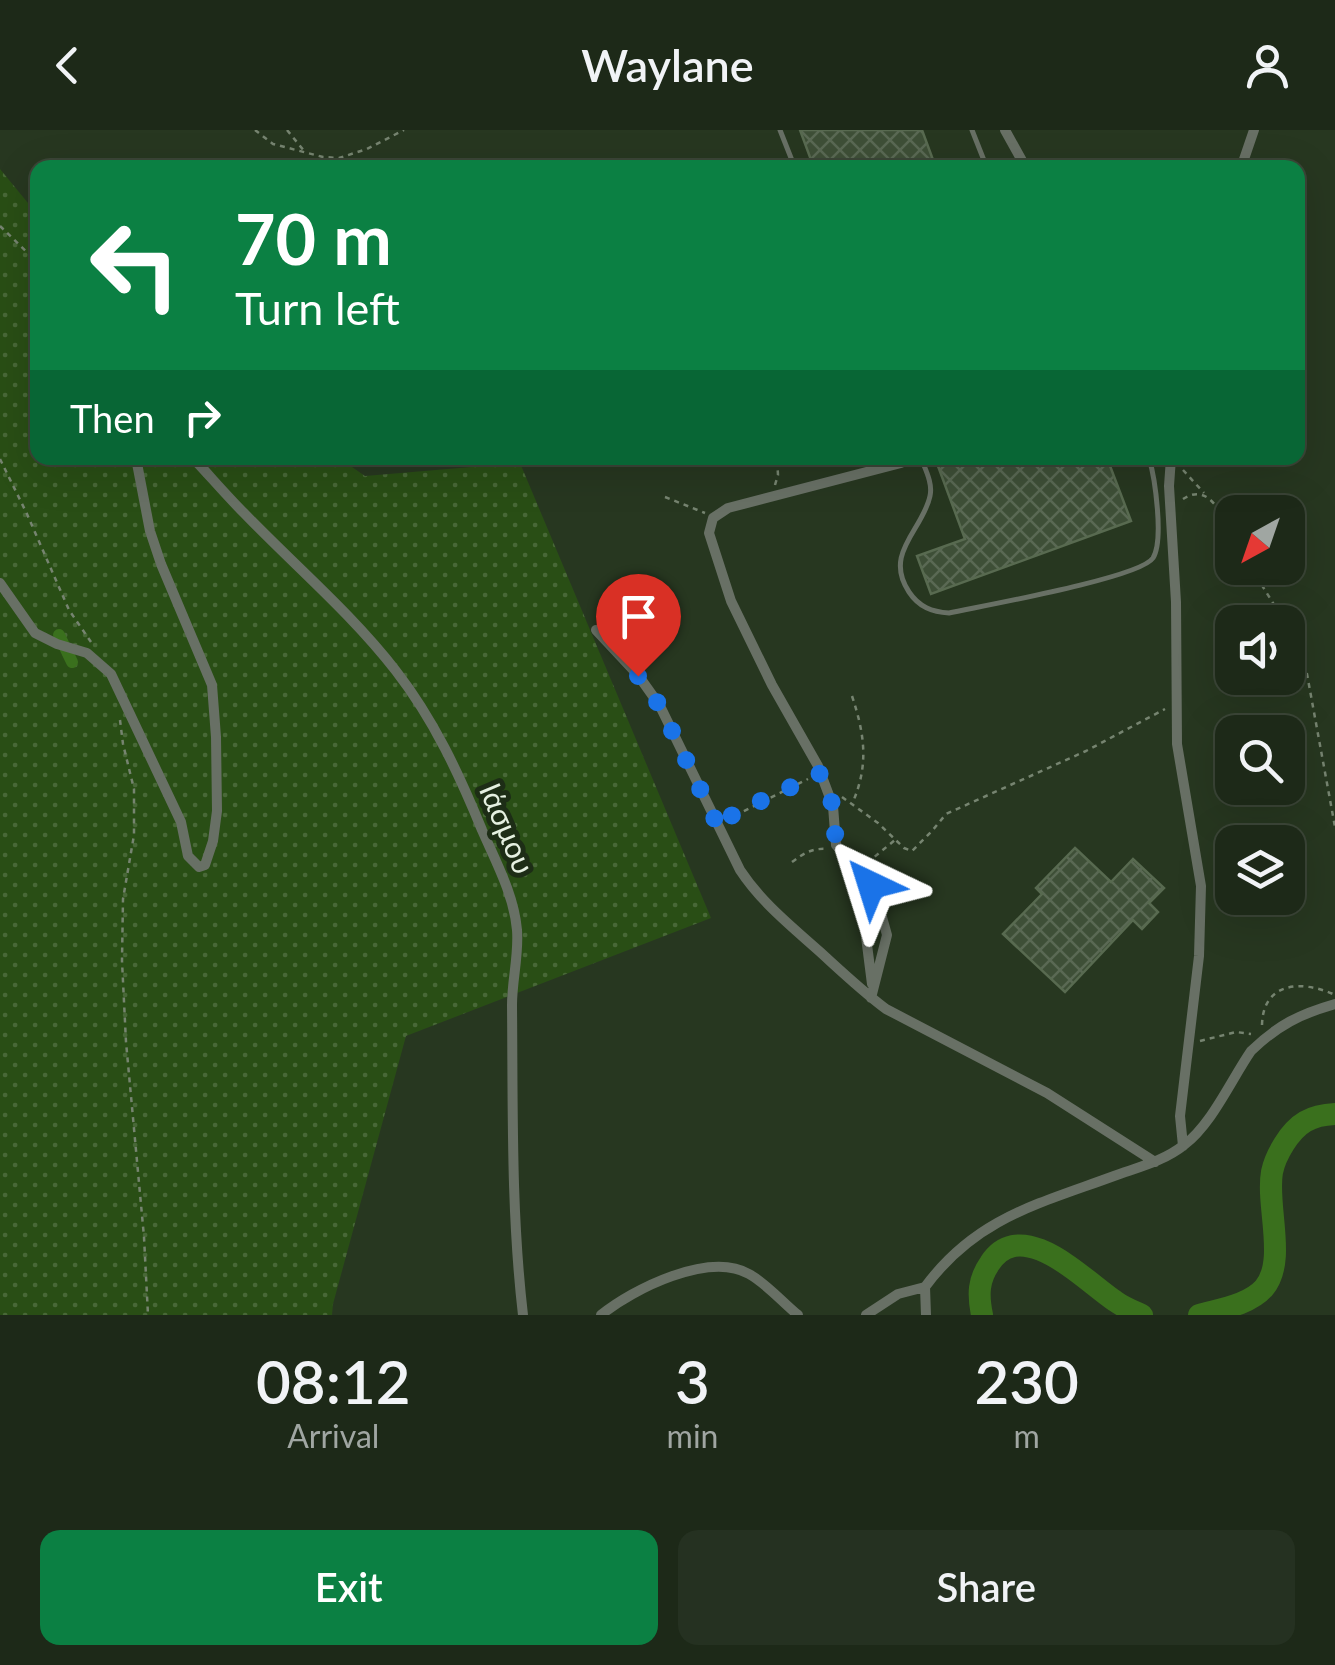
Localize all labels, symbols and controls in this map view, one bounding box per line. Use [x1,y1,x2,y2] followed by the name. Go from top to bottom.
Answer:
[40,38,95,93] icon: back
[581,38,754,92] text: Waylane
[1240,38,1295,93] icon: person
[235,196,392,280] text: 70 m
[70,200,200,330] icon: left
[235,281,400,335] text: Turn left
[175,390,230,445] icon: right
[70,395,155,441] text: Then
[1215,495,1305,585] north arrow
[1215,495,1305,915] map controls
[596,574,681,677] pin
[611,589,666,644] icon: arrive
[1215,605,1305,695] button: sound
[1215,715,1305,805] button: search
[473,777,543,879] street label: Ιάσμου
[1215,825,1305,915] button: layers
[819,833,923,937] position arrow
[256,1345,411,1417] text: 08:12
[675,1345,710,1417] text: 3
[975,1345,1079,1417] text: 230
[287,1416,379,1455] text: Arrival
[667,1416,718,1455] text: min
[1014,1416,1040,1455] text: m
[40,1530,658,1645] button: Exit
[678,1530,1295,1645] button: Share

